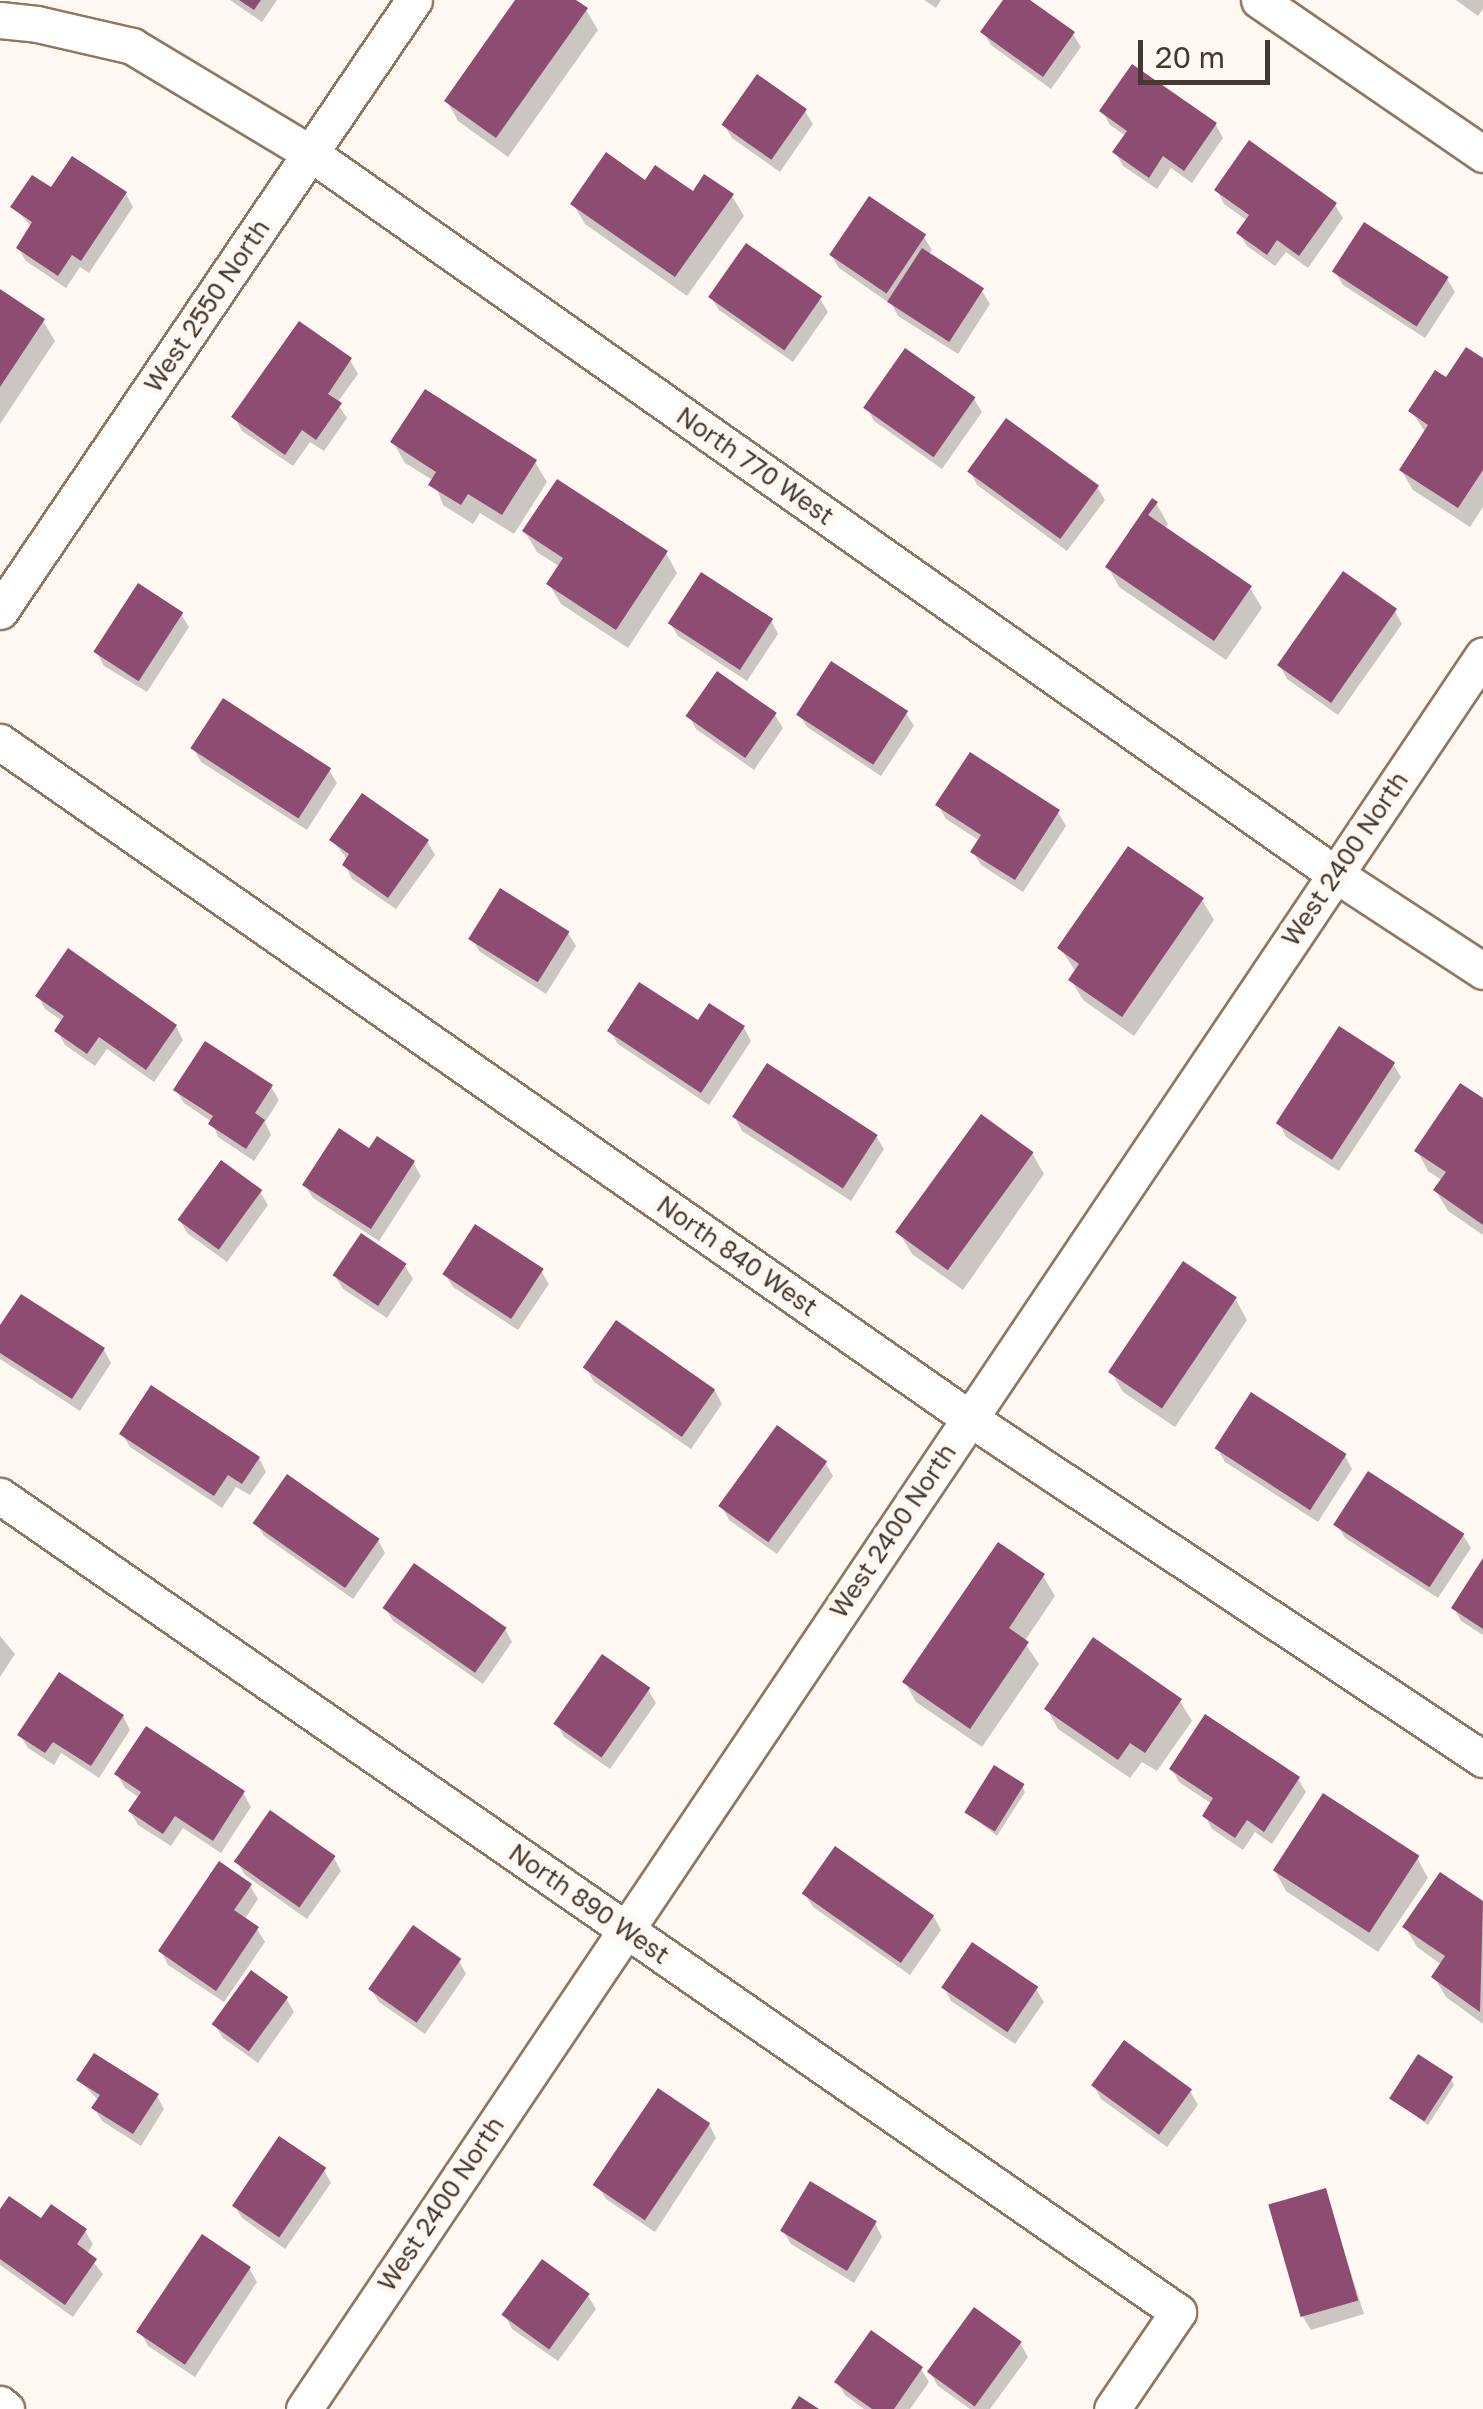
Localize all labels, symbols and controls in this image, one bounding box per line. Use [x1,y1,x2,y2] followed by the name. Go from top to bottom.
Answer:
[1143,20,1276,82] scale bar
[1155,39,1225,75] text: 20 m
[138,214,276,398] street label: West 2550 North
[671,401,839,531] street label: North 770 West
[1276,766,1414,952] street label: West 2400 North
[651,1190,823,1322] street label: North 840 West
[824,1438,962,1624] street label: West 2400 North
[503,1838,675,1970] street label: North 890 West
[372,2111,510,2297] street label: West 2400 North

